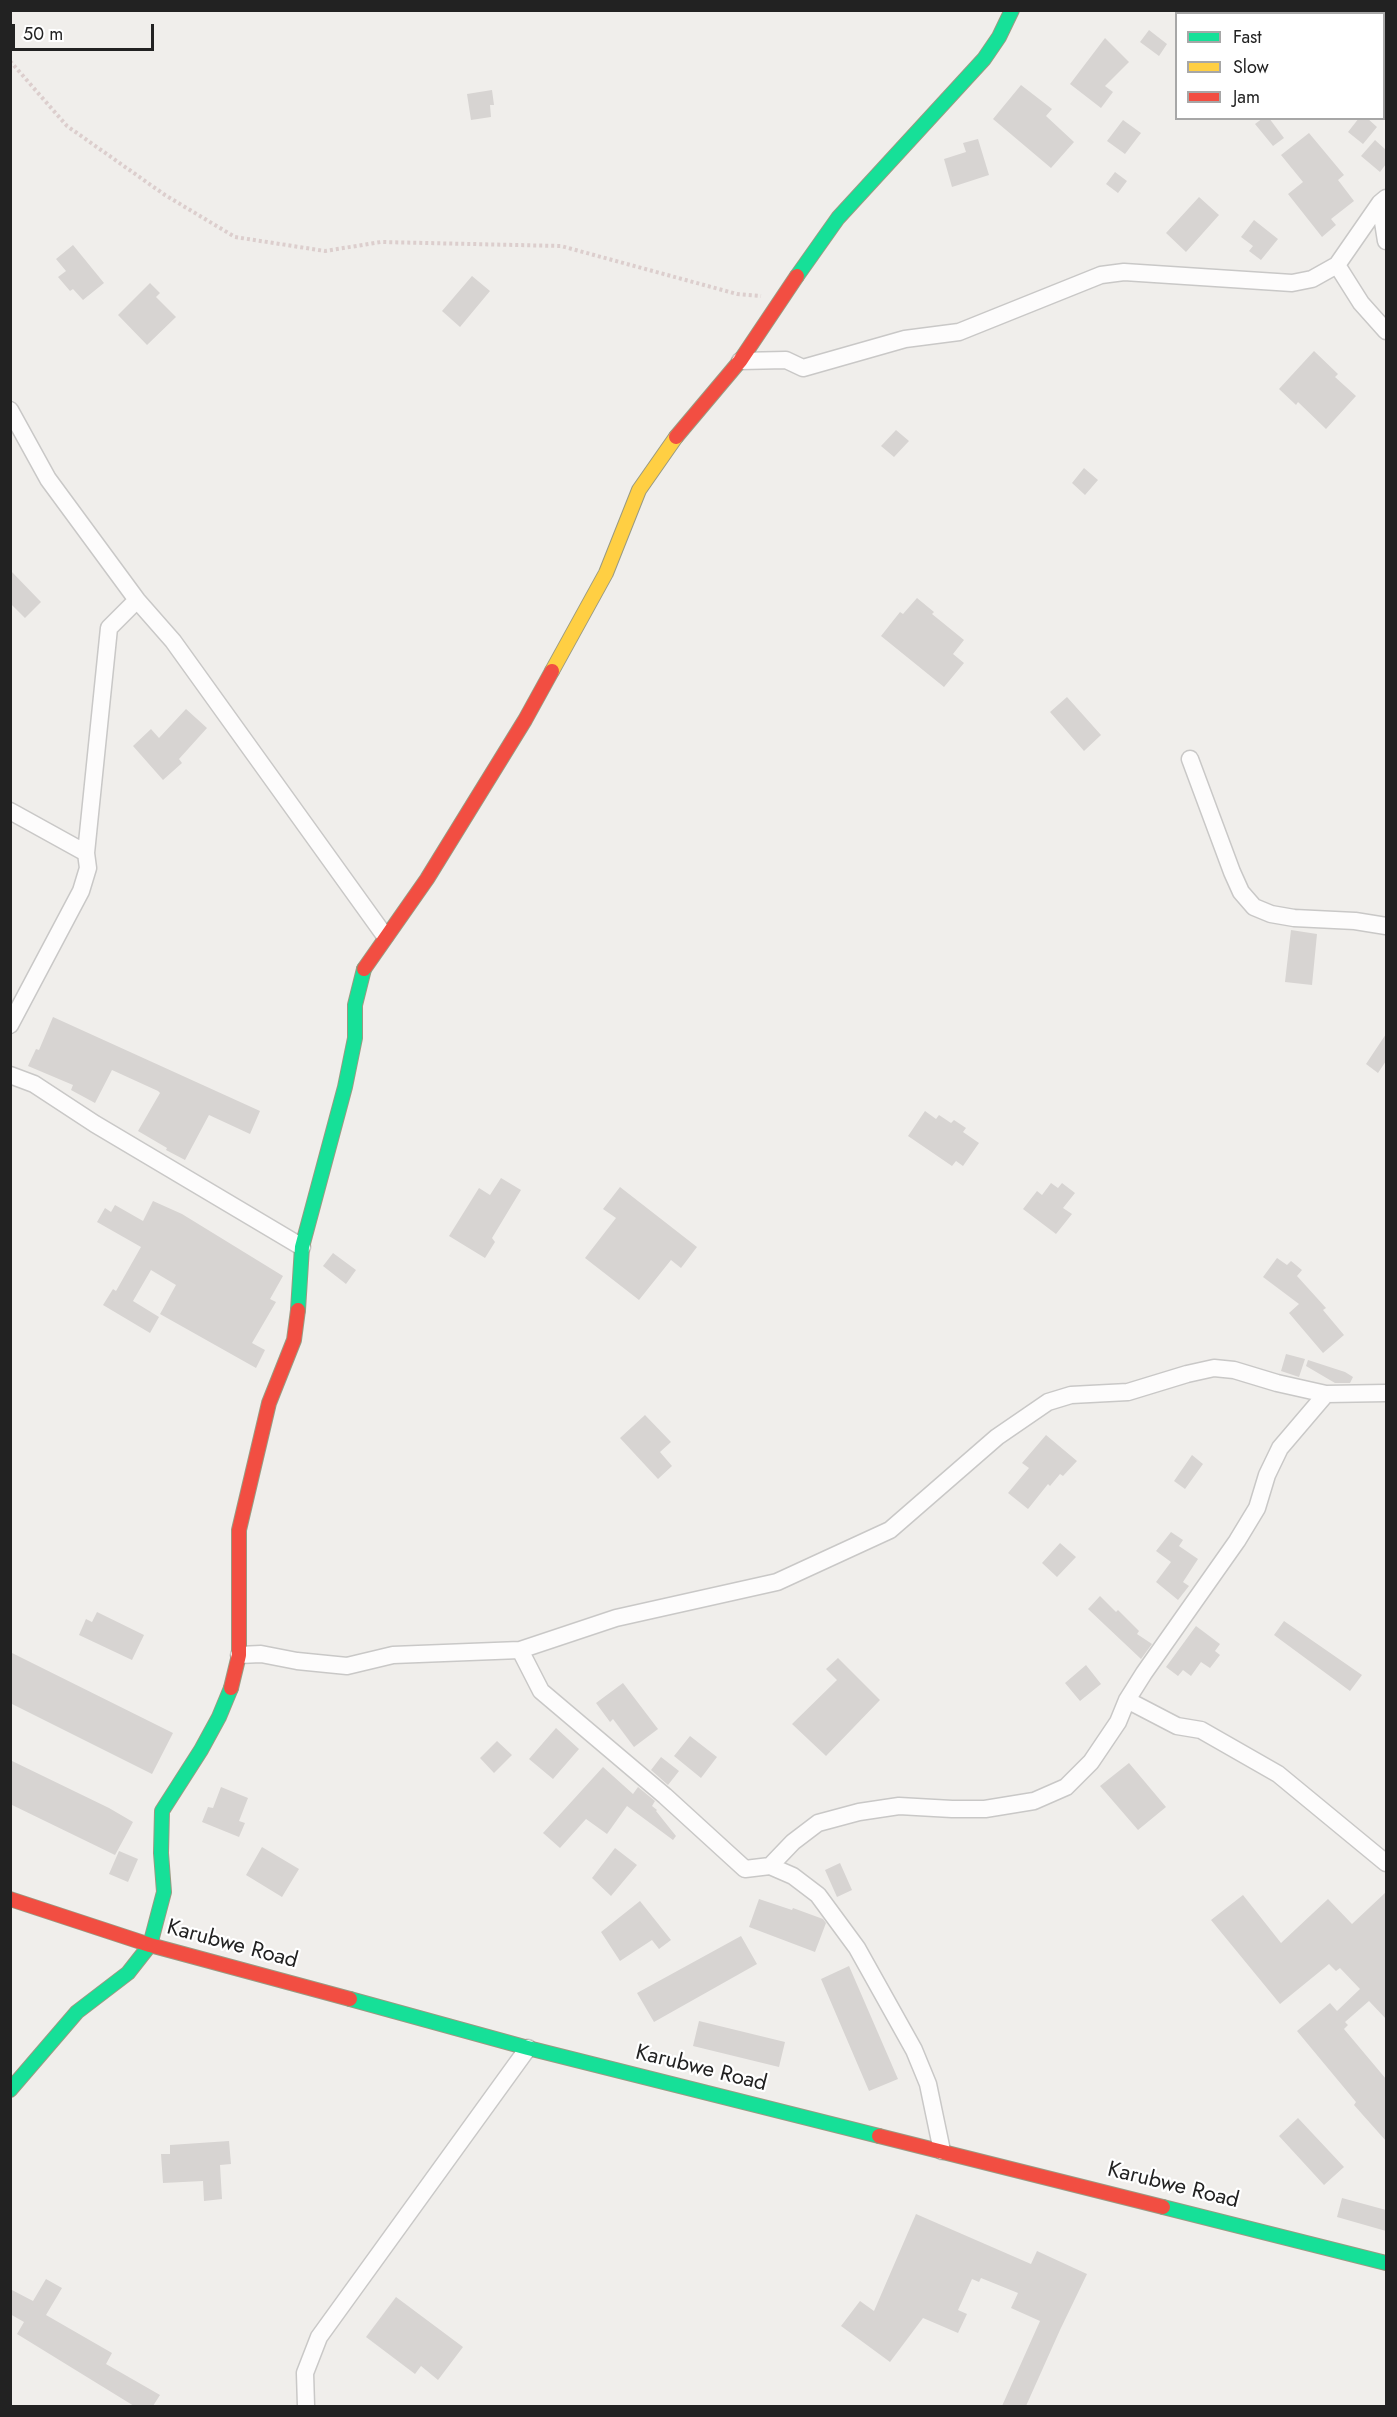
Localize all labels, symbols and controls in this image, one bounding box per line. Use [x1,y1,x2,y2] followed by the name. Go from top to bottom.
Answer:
[15,12,158,50] scale bar
[1175,12,1385,120] legend
[23,21,63,47] text: 50 m
[1233,24,1262,50] text: Fast
[1233,54,1269,80] text: Slow
[1233,84,1260,110] text: Jam
[164,1915,300,1975] street label: Karubwe Road
[633,2040,769,2098] street label: Karubwe Road
[1105,2157,1241,2215] street label: Karubwe Road

